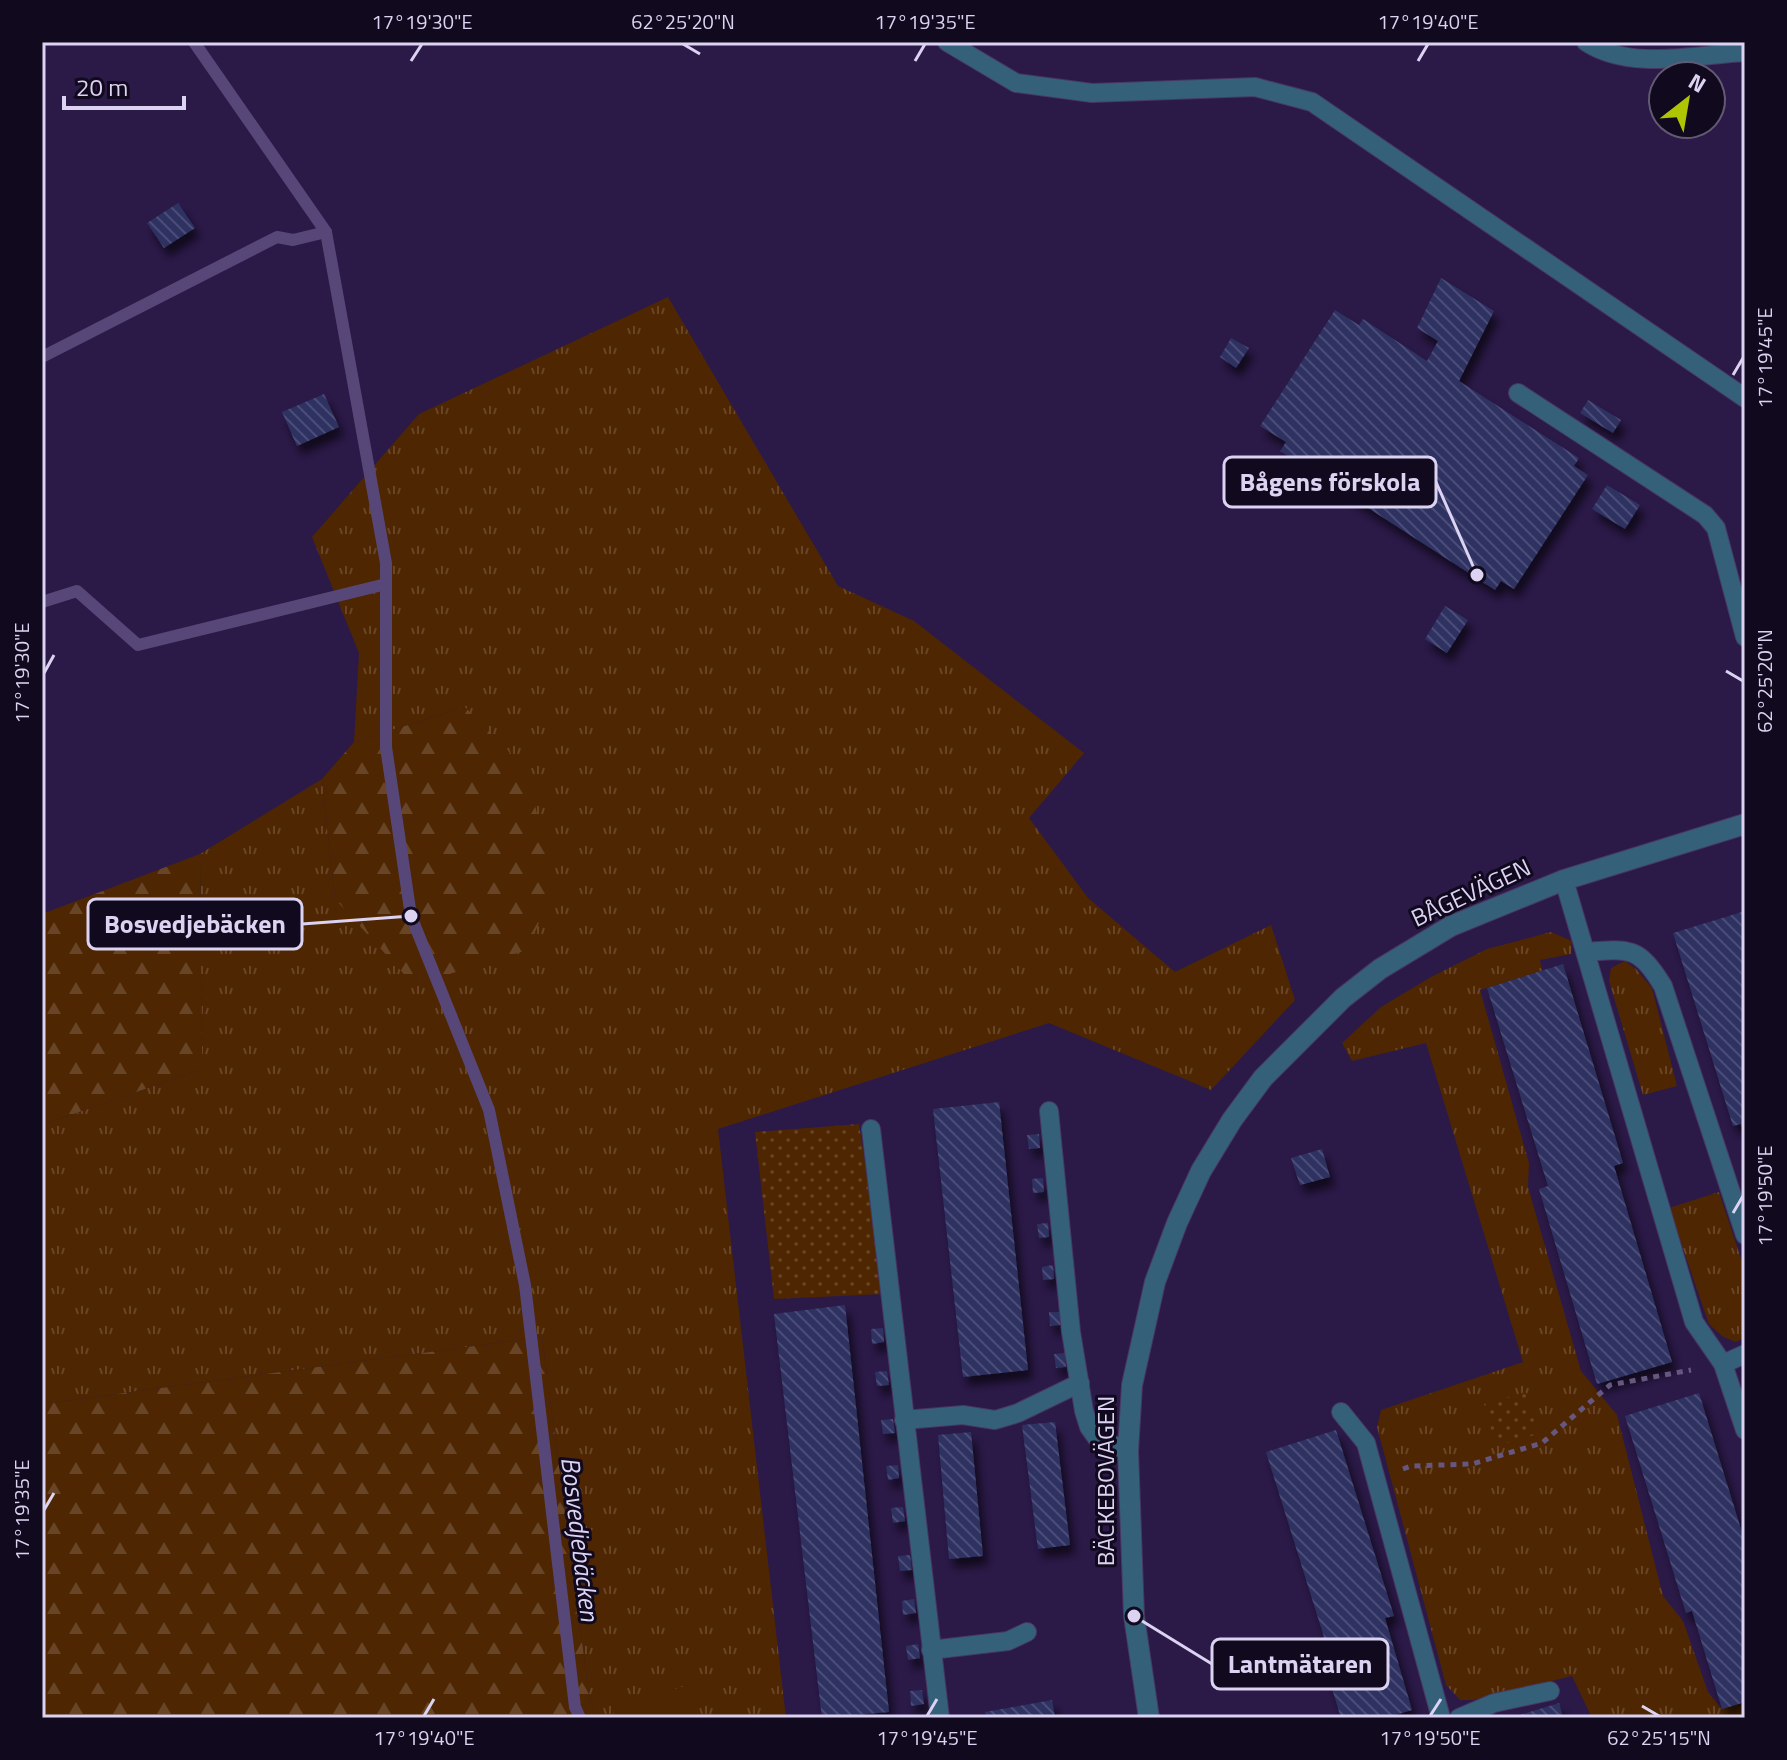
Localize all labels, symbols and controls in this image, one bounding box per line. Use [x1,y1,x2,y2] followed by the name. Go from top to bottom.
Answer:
[371,6,473,37] text: 17°19'30"E
[631,6,735,37] text: 62°25'20"N
[874,6,976,37] text: 17°19'35"E
[1377,6,1479,37] text: 17°19'40"E
[64,60,184,110] scale bar
[1647,60,1727,140] north arrow
[1682,64,1713,101] text: N
[76,69,128,105] text: 20 m
[1749,307,1780,409] text: 17°19'45"E
[1224,457,1436,507] callout: Bågens förskola
[1240,462,1420,501] text: Bågens förskola
[6,622,37,724] text: 17°19'30"E
[1749,629,1780,733] text: 62°25'20"N
[1405,849,1536,936] street label: BÅGEVÄGEN
[88,899,302,949] callout: Bosvedjebäcken
[104,904,286,943] text: Bosvedjebäcken
[1749,1145,1780,1247] text: 17°19'50"E
[1087,1396,1123,1566] street label: BÄCKEBOVÄGEN
[551,1455,610,1624] water label: Bosvedjebäcken
[6,1459,37,1561] text: 17°19'35"E
[1212,1639,1388,1689] callout: Lantmätaren
[1228,1644,1372,1683] text: Lantmätaren
[373,1722,475,1753] text: 17°19'40"E
[876,1722,978,1753] text: 17°19'45"E
[1379,1722,1481,1753] text: 17°19'50"E
[1607,1722,1711,1753] text: 62°25'15"N

